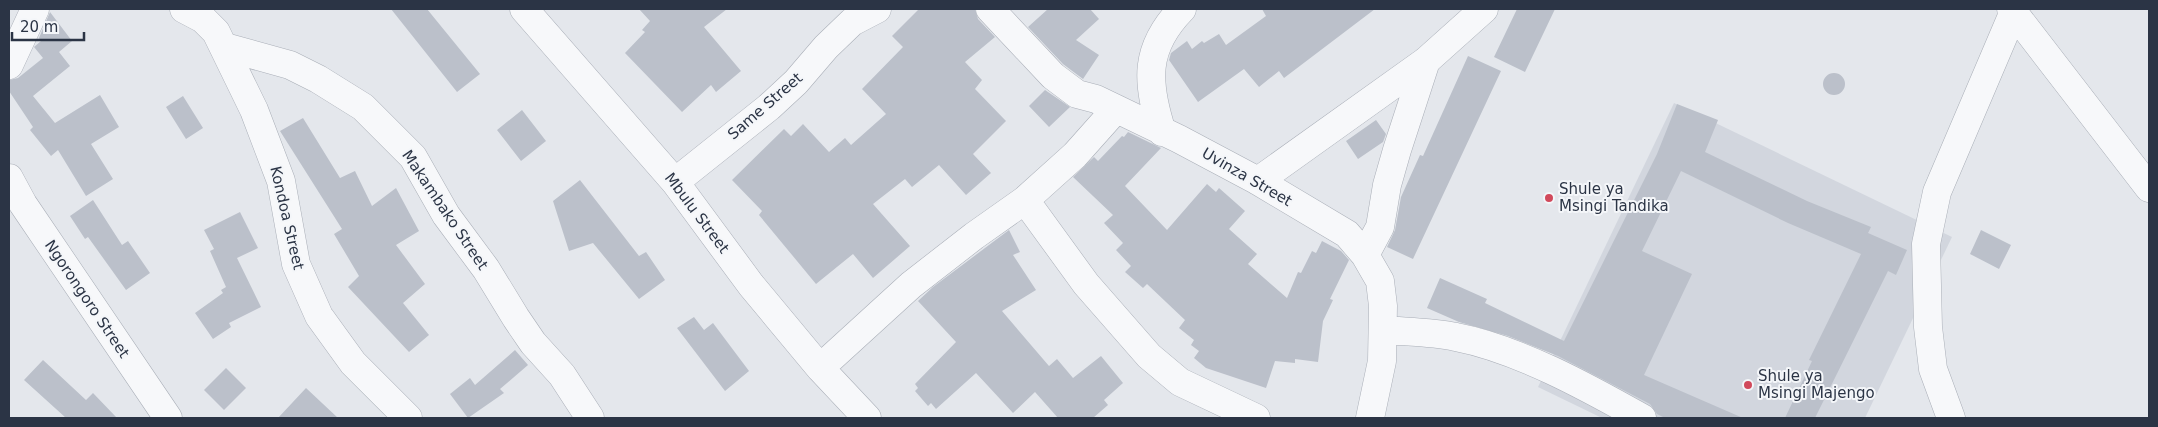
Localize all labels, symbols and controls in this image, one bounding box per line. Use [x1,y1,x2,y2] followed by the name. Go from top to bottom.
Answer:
[12,10,85,42] scale bar
[20,18,58,36] text: 20 m
[724,69,806,143] street label: Same Street
[1199,144,1295,210] street label: Uvinza Street
[398,147,492,273] street label: Makambako Street
[266,164,308,272] street label: Kondoa Street
[661,169,733,257] street label: Mbulu Street
[1559,180,1669,215] place label: Shule ya Msingi Tandika
[1543,192,1555,204] marker: Shule ya Msingi Tandika
[41,237,133,362] street label: Ngorongoro Street
[1758,367,1875,402] place label: Shule ya Msingi Majengo
[1742,379,1754,391] marker: Shule ya Msingi Majengo

